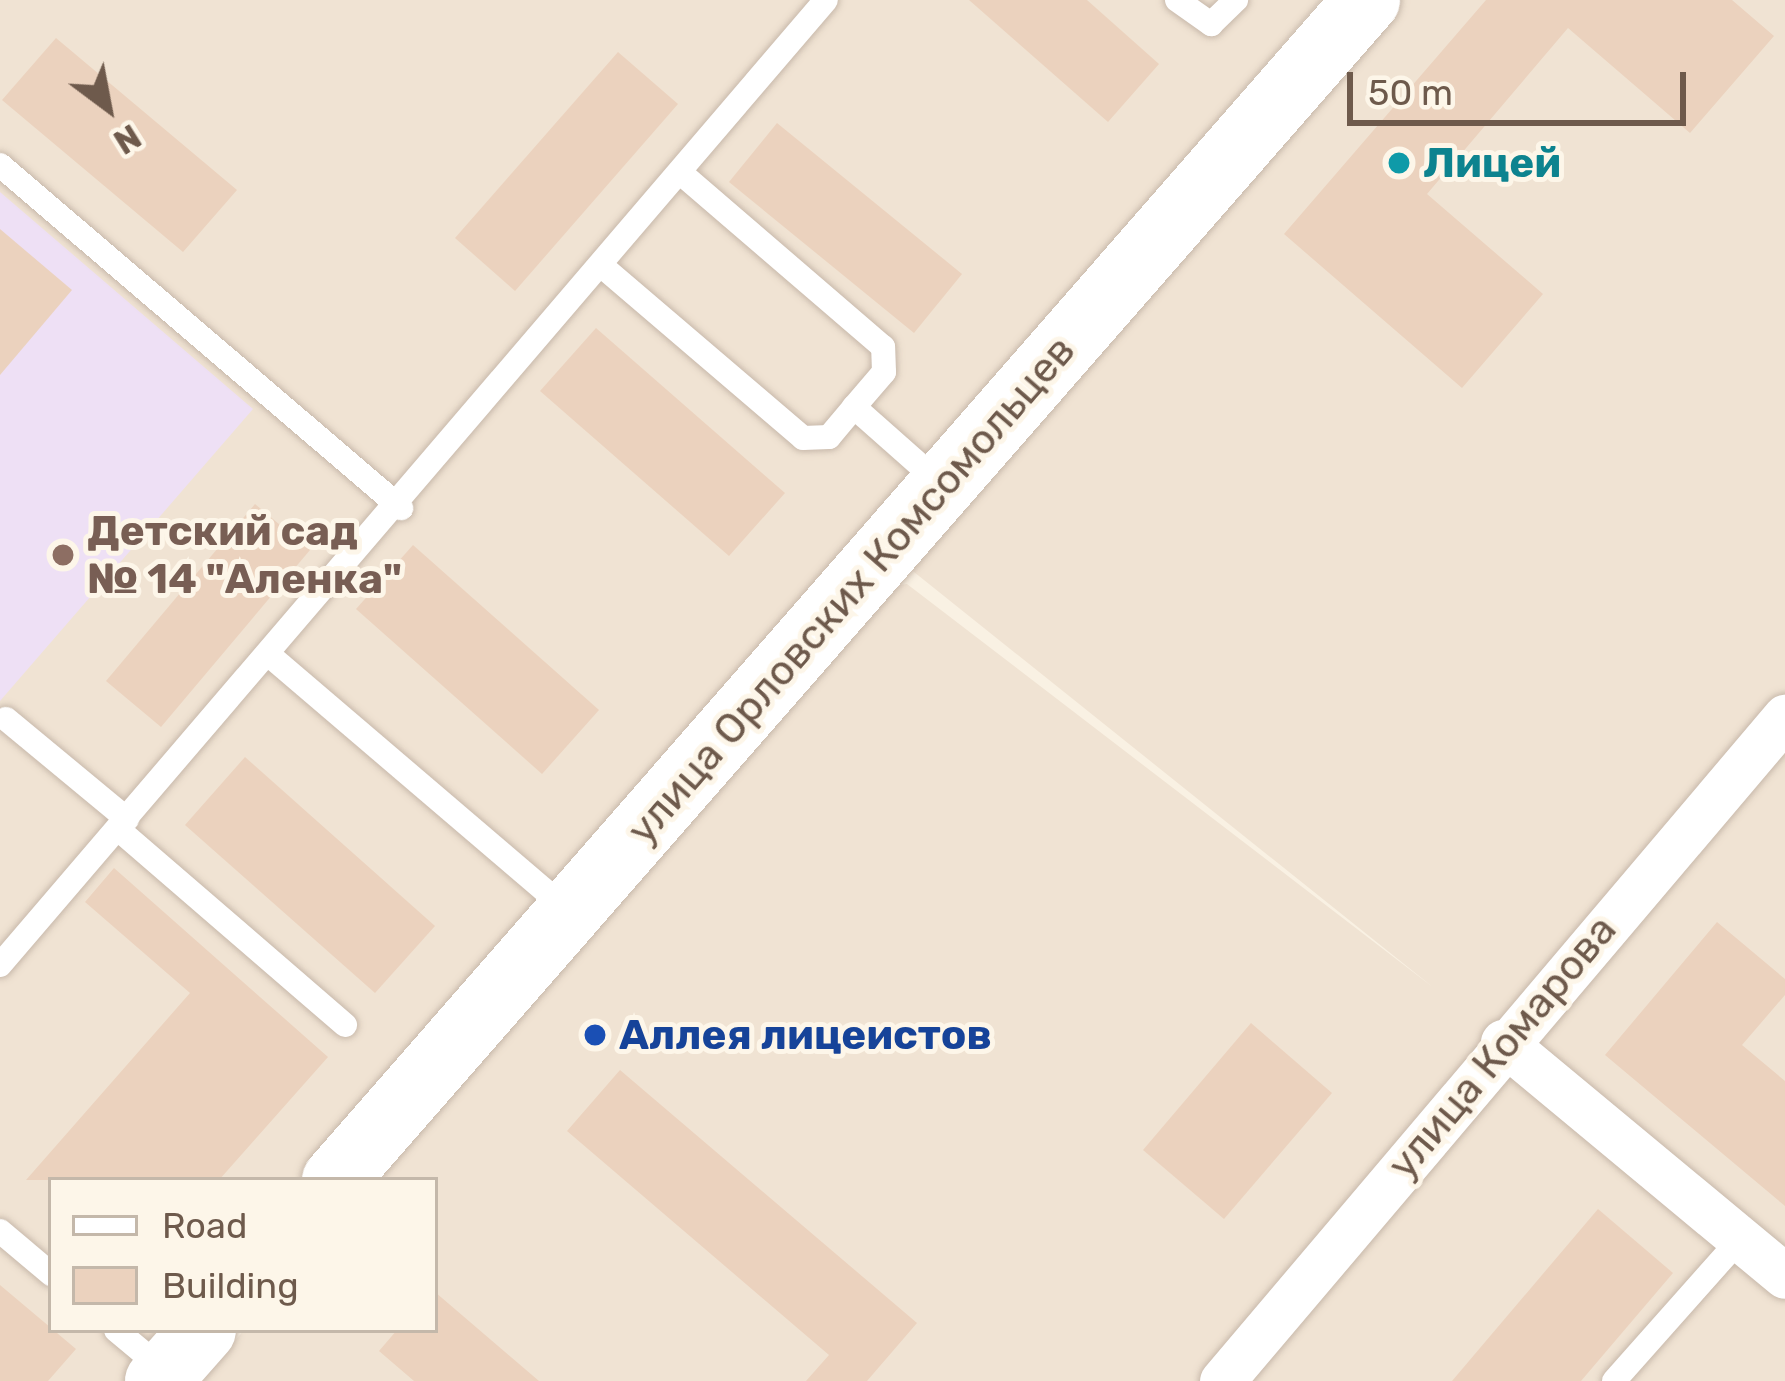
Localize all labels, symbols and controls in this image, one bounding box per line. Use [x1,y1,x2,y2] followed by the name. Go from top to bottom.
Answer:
[48,48,168,168] north arrow
[1353,48,1692,122] scale bar
[1368,71,1453,114] text: 50 m
[107,116,148,162] text: N
[1423,138,1561,188] place label: Лицей
[1386,150,1412,176] marker: Лицей
[617,326,1085,854] street label: улица Орловских Комсомольцев
[87,506,402,604] place label: Детский сад № 14 "Аленка"
[50,542,76,568] marker: Детский сад № 14 "Аленка"
[1377,905,1627,1189] street label: улица Комарова
[619,1010,992,1060] place label: Аллея лицеистов
[582,1022,608,1048] marker: Аллея лицеистов
[48,1177,438,1333] legend
[162,1204,247,1247] text: Road
[162,1264,299,1307] text: Building

